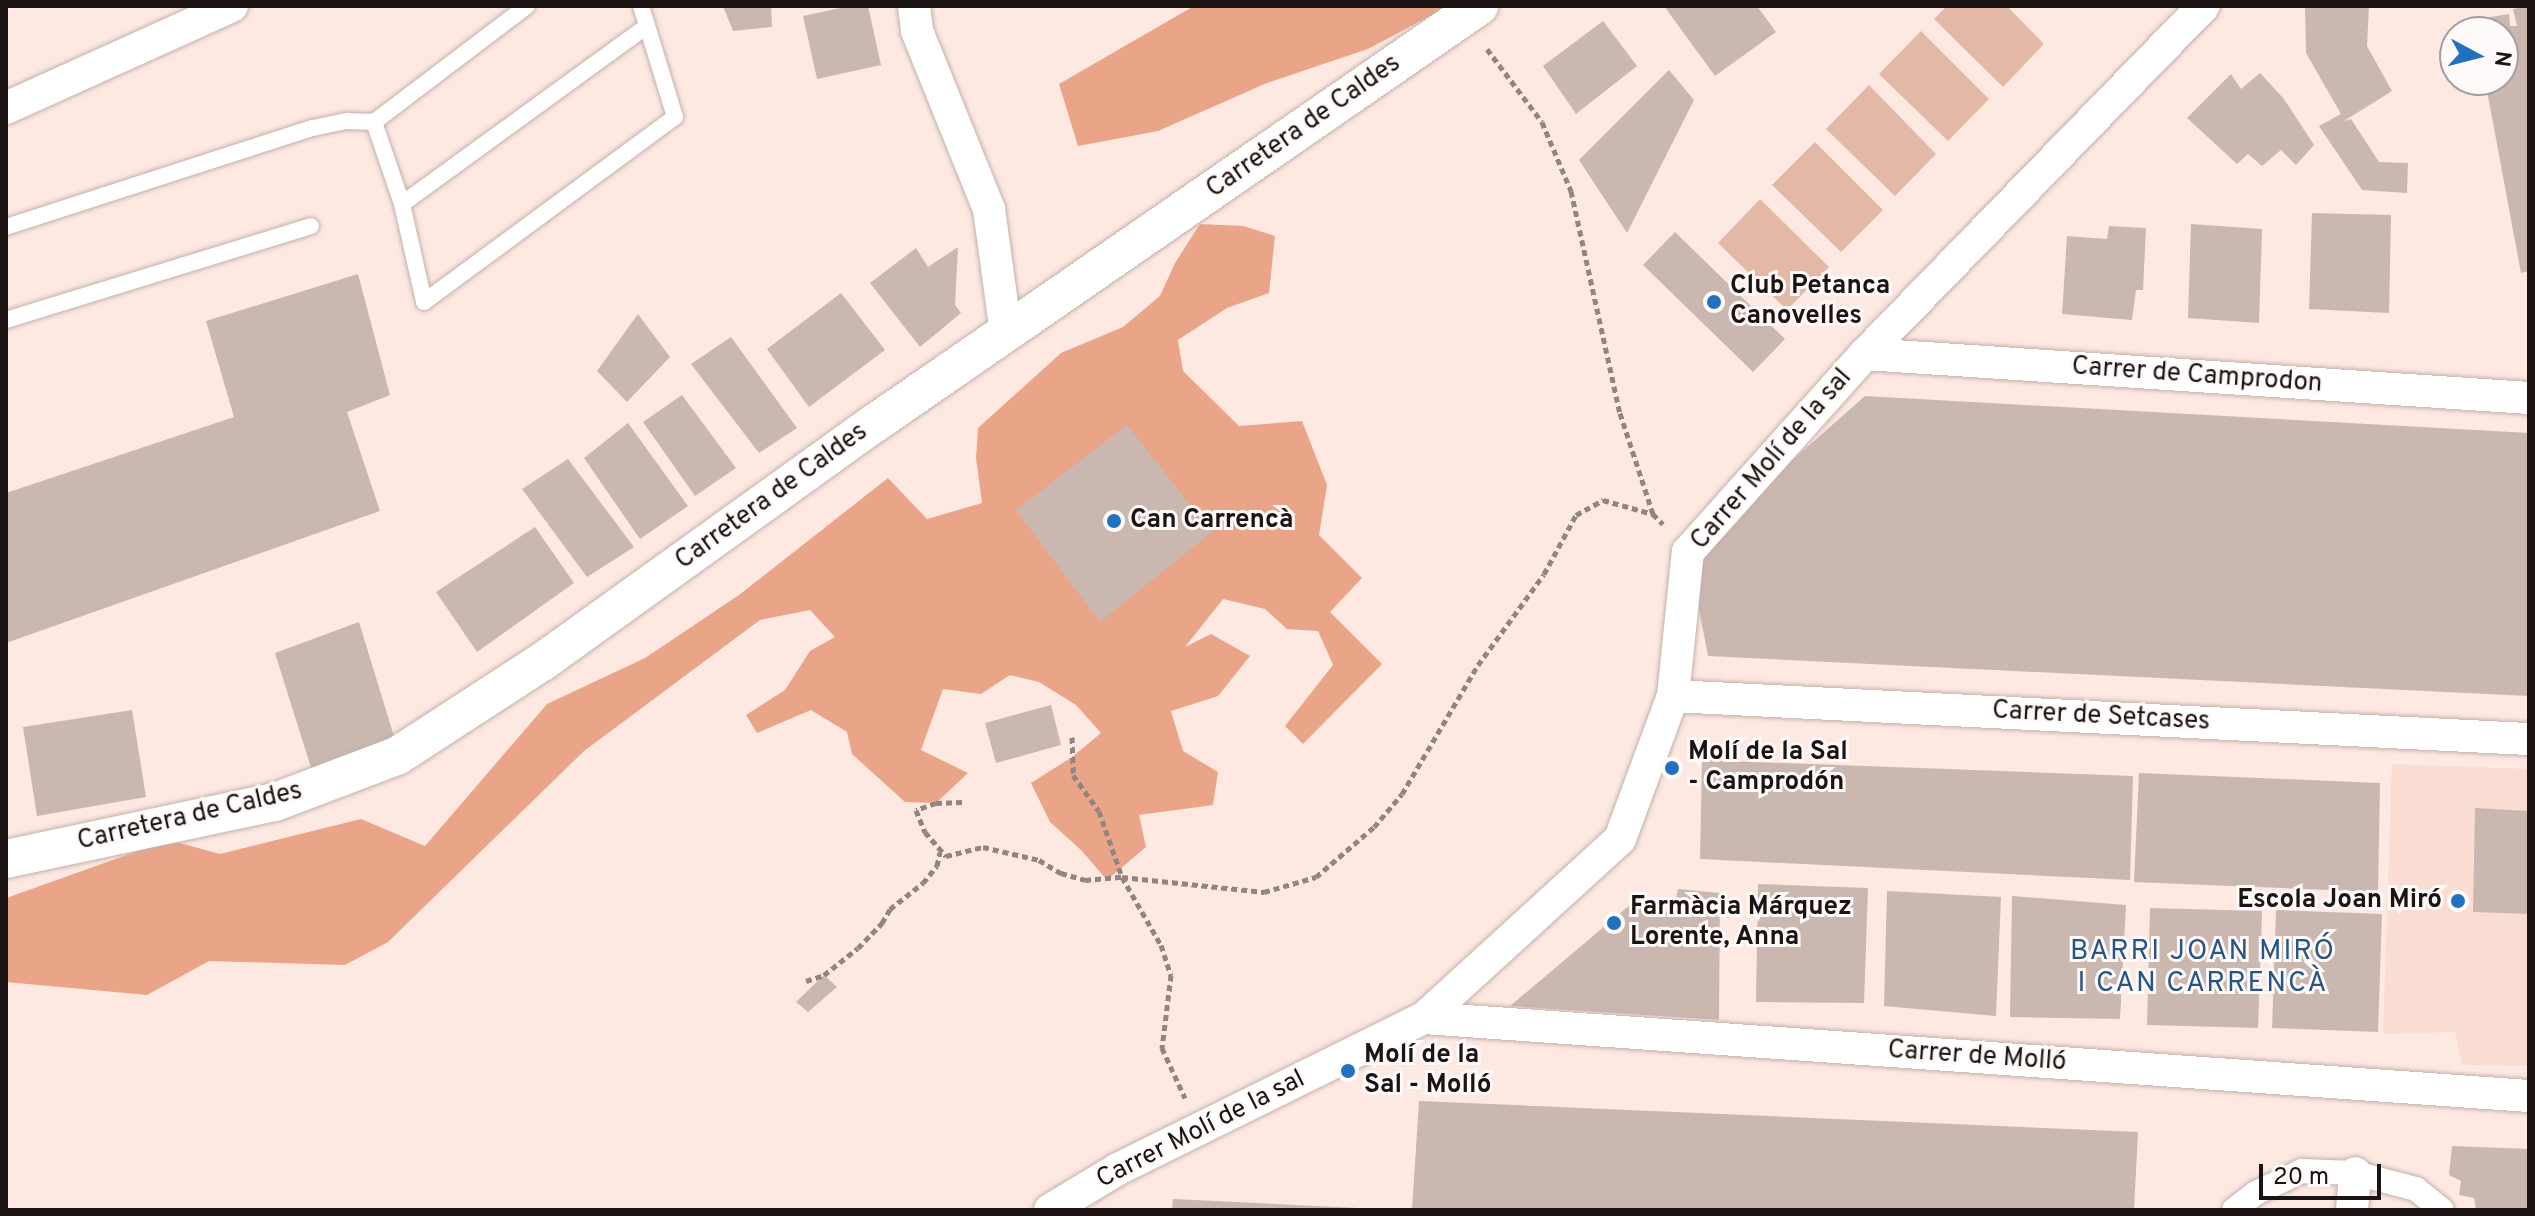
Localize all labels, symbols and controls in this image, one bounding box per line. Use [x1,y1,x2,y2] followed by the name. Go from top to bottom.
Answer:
[2439,16,2519,96] north arrow
[1201,48,1407,206] street label: Carretera de Caldes
[2487,49,2516,68] text: N
[1730,271,1890,332] place label: Club Petanca Canovelles
[1705,293,1723,311] marker: Club Petanca Canovelles
[2071,352,2323,400] street label: Carrer de Camprodon
[1685,363,1859,557] street label: Carrer Molí de la sal
[670,417,874,577] street label: Carretera de Caldes
[1130,505,1294,537] place label: Can Carrencà
[1105,512,1123,530] marker: Can Carrencà
[1991,696,2211,738] street label: Carrer de Setcases
[1688,737,1848,798] place label: Molí de la Sal - Camprodón
[1663,759,1681,777] marker: Molí de la Sal - Camprodón
[75,776,305,858] street label: Carretera de Caldes
[2237,885,2442,917] place label: Escola Joan Miró
[1630,892,1852,954] place label: Farmàcia Márquez Lorente, Anna
[2449,892,2467,910] marker: Escola Joan Miró
[1605,914,1623,932] marker: Farmàcia Márquez Lorente, Anna
[2070,935,2336,1001] district label: BARRI JOAN MIRÓ I CAN CARRENCÀ
[1887,1035,2067,1079] street label: Carrer de Molló
[1364,1040,1491,1102] place label: Molí de la Sal - Molló
[1339,1062,1357,1080] marker: Molí de la Sal - Molló
[1092,1064,1310,1196] street label: Carrer Molí de la sal
[2263,1148,2385,1198] scale bar
[2273,1163,2329,1193] text: 20 m

